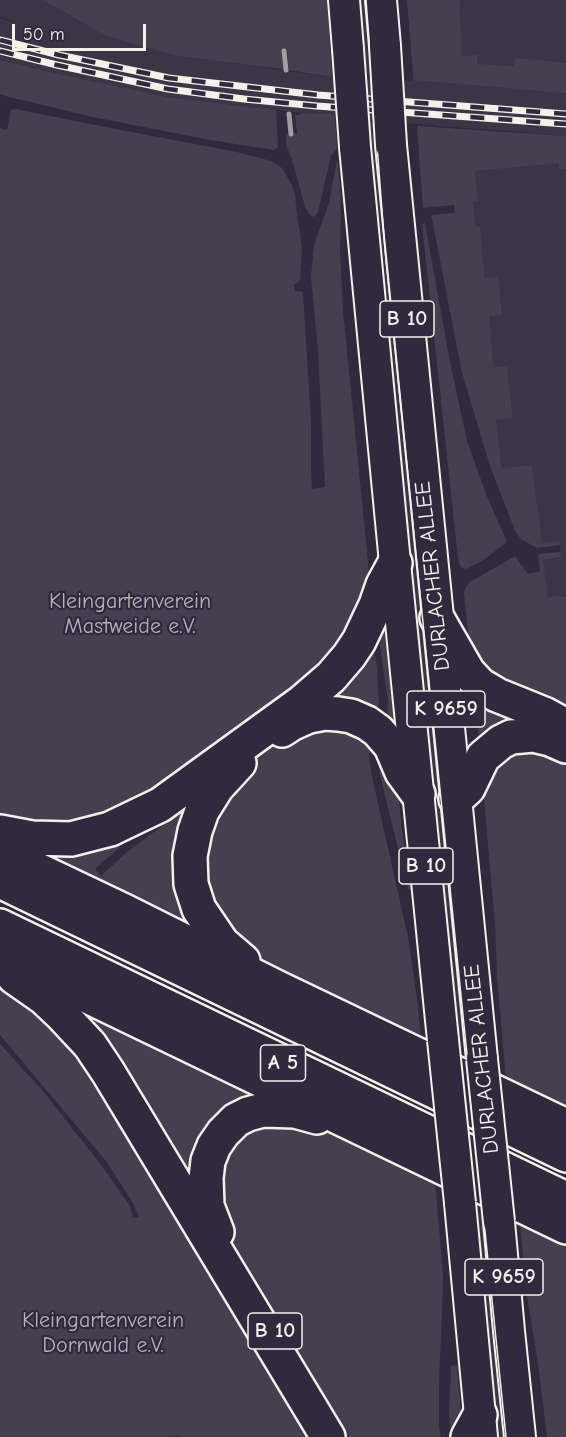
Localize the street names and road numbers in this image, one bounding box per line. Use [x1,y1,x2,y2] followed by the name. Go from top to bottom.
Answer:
[380,301,434,337] road number: B 10
[410,480,456,672] street label: DURLACHER ALLEE
[407,691,485,727] road number: K 9659
[399,848,453,884] road number: B 10
[459,963,505,1155] street label: DURLACHER ALLEE
[260,1045,306,1081] road number: A 5
[465,1259,543,1295] road number: K 9659
[248,1313,302,1349] road number: B 10

